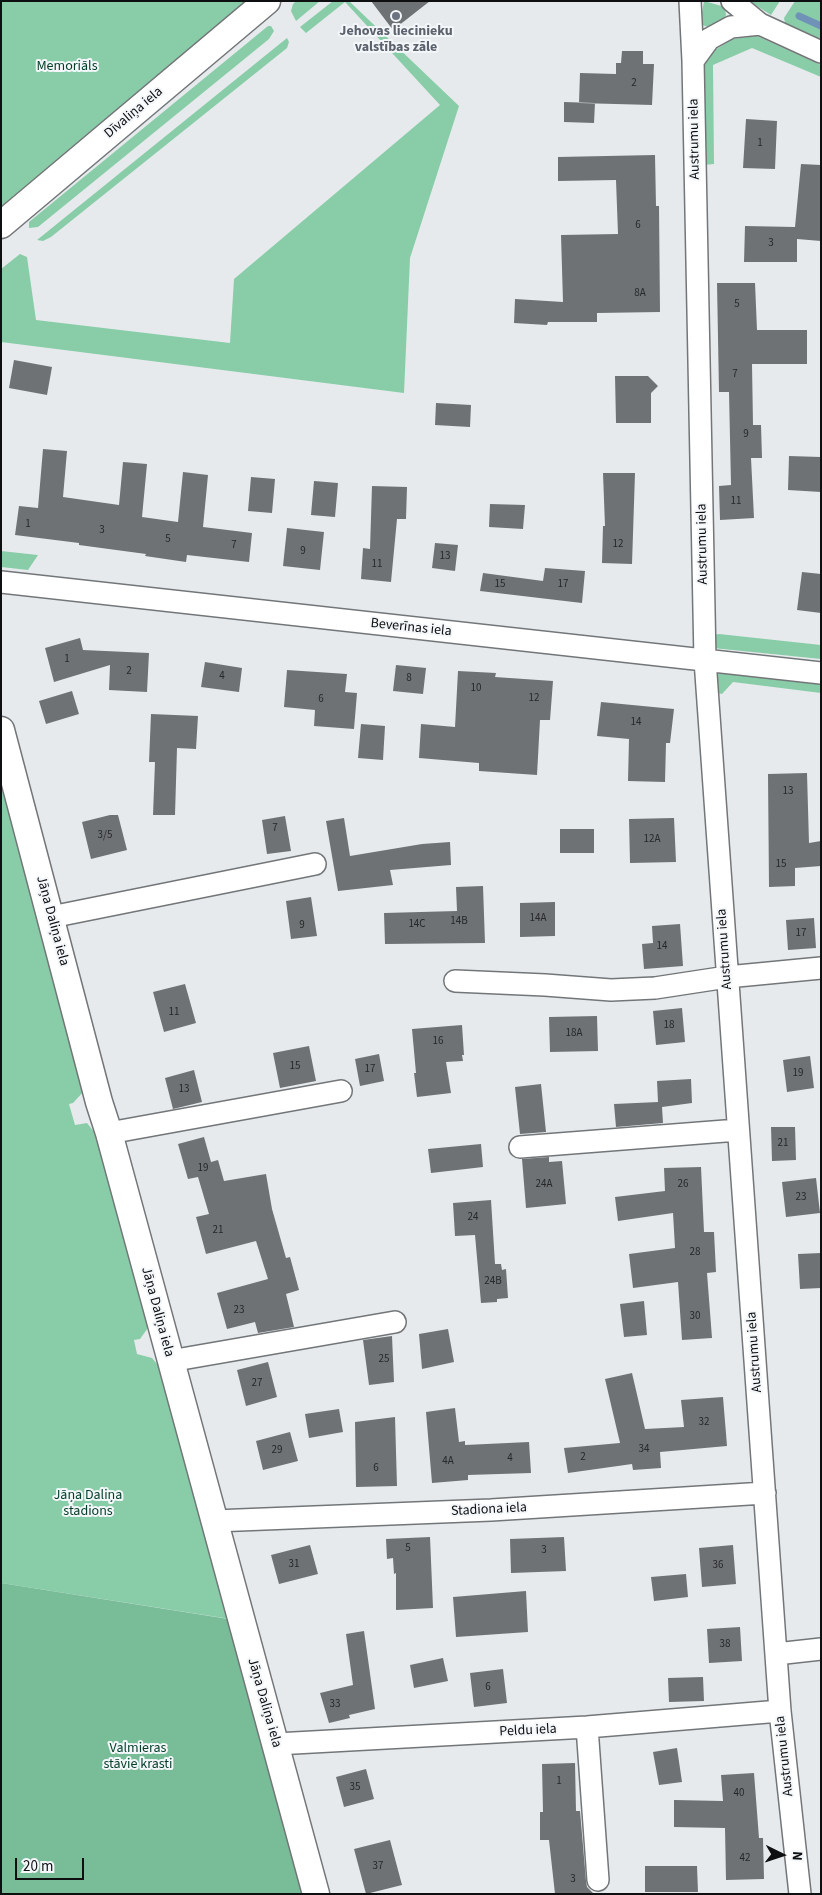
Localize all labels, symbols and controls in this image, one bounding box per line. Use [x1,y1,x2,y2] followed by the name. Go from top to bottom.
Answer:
[390,10,402,22] marker: Jehovas liecinieku valstības zāle
[339,24,453,56] place label: Jehovas liecinieku valstības zāle
[36,59,98,75] park label: Memoriāls
[631,77,637,91] house number: 2
[101,84,167,142] street label: Dīvaliņa iela
[686,98,704,180] street label: Austrumu iela
[757,137,763,151] house number: 1
[635,219,641,233] house number: 6
[768,237,774,251] house number: 3
[634,287,646,301] house number: 8A
[734,298,740,312] house number: 5
[732,368,738,382] house number: 7
[743,428,749,442] house number: 9
[731,495,741,509] house number: 11
[694,503,712,585] street label: Austrumu iela
[25,518,31,532] house number: 1
[99,524,105,538] house number: 3
[165,533,171,547] house number: 5
[613,538,623,552] house number: 12
[231,539,237,553] house number: 7
[300,545,306,559] house number: 9
[440,550,450,564] house number: 13
[372,558,382,572] house number: 11
[495,578,505,592] house number: 15
[558,578,568,592] house number: 17
[370,615,452,641] street label: Beverīnas iela
[64,653,70,667] house number: 1
[126,665,132,679] house number: 2
[219,670,225,684] house number: 4
[406,672,412,686] house number: 8
[471,682,481,696] house number: 10
[529,692,539,706] house number: 12
[318,693,324,707] house number: 6
[631,716,641,730] house number: 14
[783,785,793,799] house number: 13
[272,822,278,836] house number: 7
[98,829,112,843] house number: 3/5
[644,833,660,847] house number: 12A
[776,858,786,872] house number: 15
[32,874,72,968] street label: Jāņa Daliņa iela
[714,908,736,990] street label: Austrumu iela
[530,912,546,926] house number: 14A
[450,915,468,929] house number: 14B
[408,918,426,932] house number: 14C
[299,919,305,933] house number: 9
[796,927,806,941] house number: 17
[657,940,667,954] house number: 14
[169,1006,179,1020] house number: 11
[664,1019,674,1033] house number: 18
[566,1027,582,1041] house number: 18A
[433,1035,443,1049] house number: 16
[290,1060,300,1074] house number: 15
[365,1063,375,1077] house number: 17
[793,1067,803,1081] house number: 19
[179,1083,189,1097] house number: 13
[778,1137,788,1151] house number: 21
[198,1162,208,1176] house number: 19
[536,1178,552,1192] house number: 24A
[678,1178,688,1192] house number: 26
[796,1191,806,1205] house number: 23
[468,1211,478,1225] house number: 24
[213,1224,223,1238] house number: 21
[690,1246,700,1260] house number: 28
[137,1265,177,1359] street label: Jāņa Daliņa iela
[484,1275,502,1289] house number: 24B
[234,1304,244,1318] house number: 23
[690,1310,700,1324] house number: 30
[744,1311,766,1393] street label: Austrumu iela
[379,1353,389,1367] house number: 25
[252,1377,262,1391] house number: 27
[699,1416,709,1430] house number: 32
[639,1443,649,1457] house number: 34
[272,1444,282,1458] house number: 29
[580,1451,586,1465] house number: 2
[507,1452,513,1466] house number: 4
[442,1455,454,1469] house number: 4A
[373,1462,379,1476] house number: 6
[54,1488,122,1520] park label: Jāņa Daliņa stadions
[451,1500,527,1520] street label: Stadiona iela
[405,1542,411,1556] house number: 5
[541,1544,547,1558] house number: 3
[289,1558,299,1572] house number: 31
[713,1559,723,1573] house number: 36
[720,1638,730,1652] house number: 38
[243,1656,285,1750] street label: Jāņa Daliņa iela
[485,1681,491,1695] house number: 6
[330,1698,340,1712] house number: 33
[772,1715,798,1797] street label: Austrumu iela
[499,1721,557,1741] street label: Peldu iela
[103,1741,173,1774] park label: Valmieras stāvie krasti
[556,1775,562,1789] house number: 1
[350,1781,360,1795] house number: 35
[734,1787,744,1801] house number: 40
[757,1830,807,1880] north arrow
[18,1848,86,1880] scale bar
[787,1851,807,1861] text: N
[740,1852,750,1866] house number: 42
[23,1856,53,1877] text: 20 m
[373,1860,383,1874] house number: 37
[570,1873,576,1887] house number: 3

